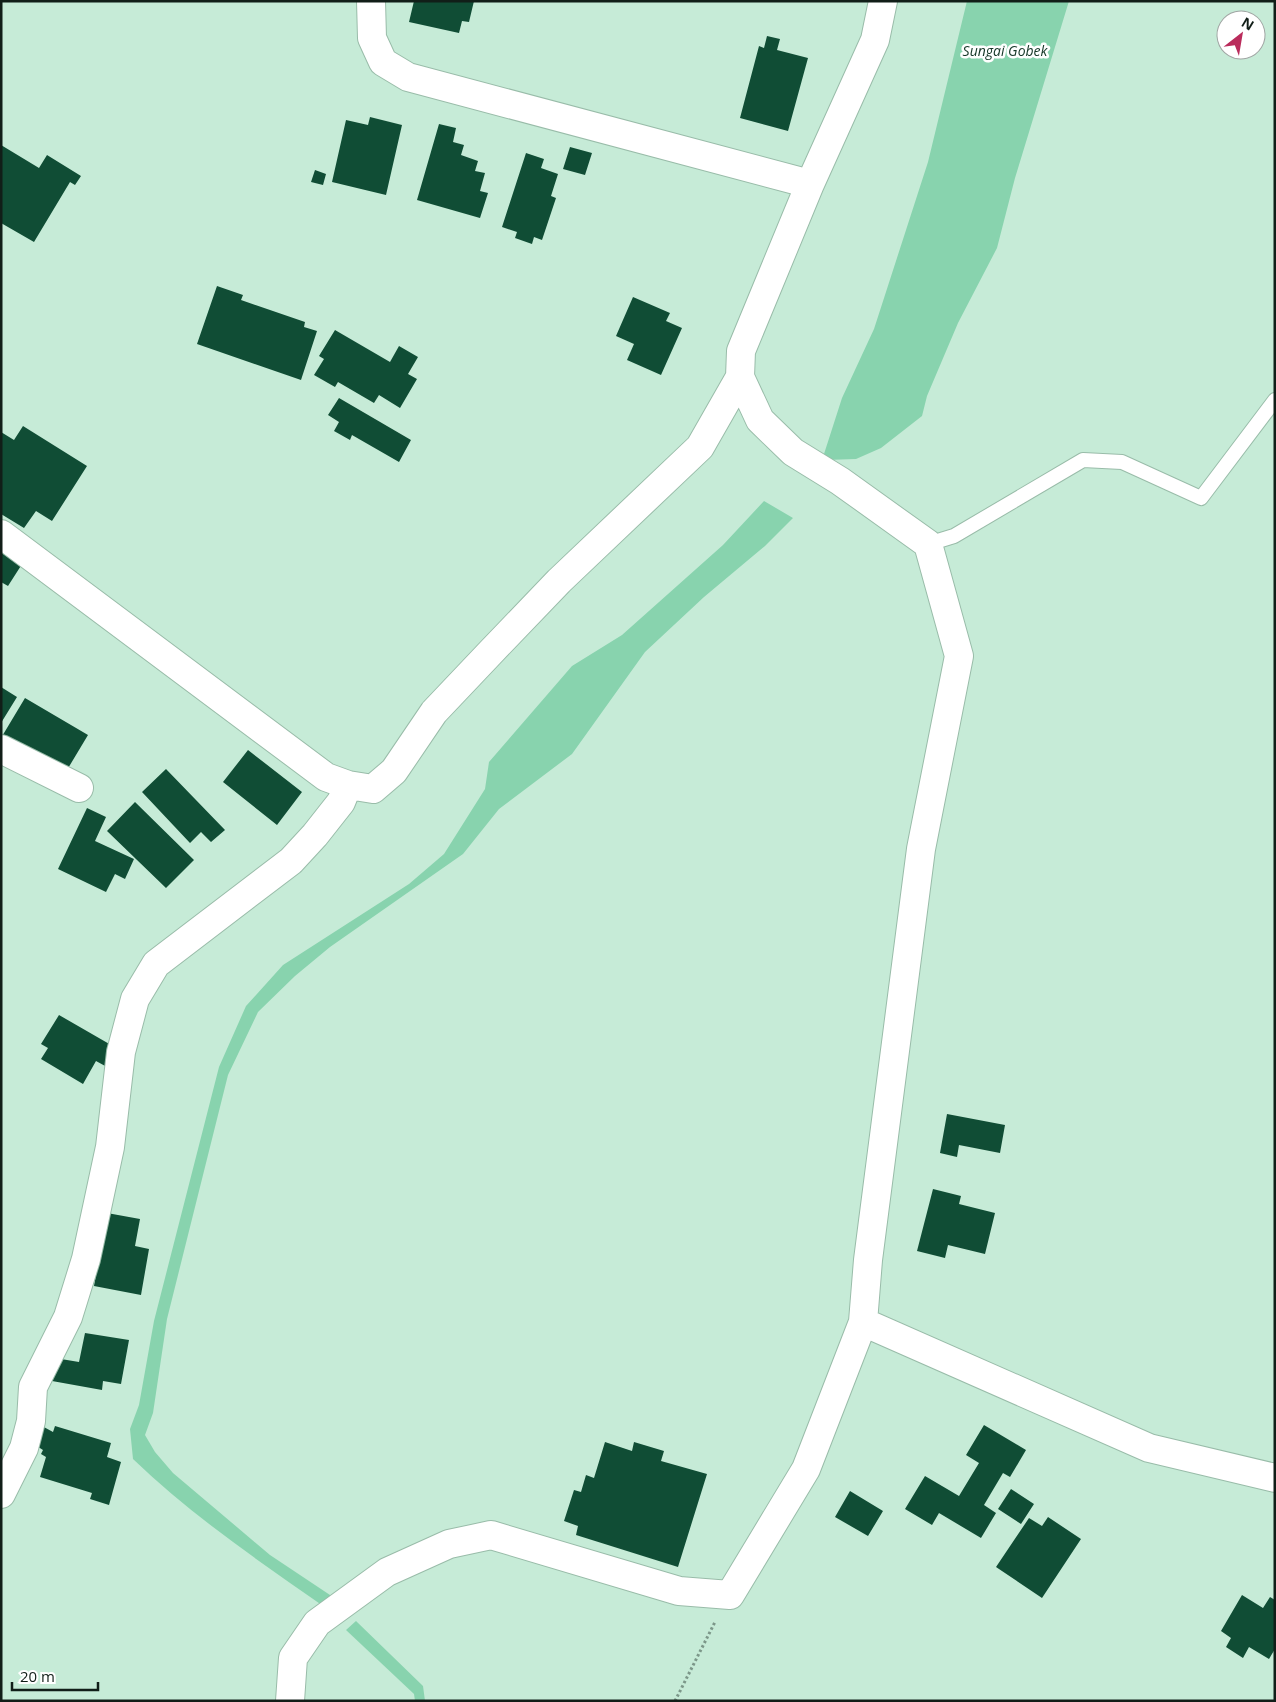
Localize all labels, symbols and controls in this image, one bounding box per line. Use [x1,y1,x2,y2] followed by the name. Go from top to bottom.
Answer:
[1216,10,1266,60] north arrow
[1238,12,1258,35] text: N
[963,41,1049,60] water label: Sungai Gobek
[12,1660,99,1692] scale bar
[20,1666,55,1686] text: 20 m

